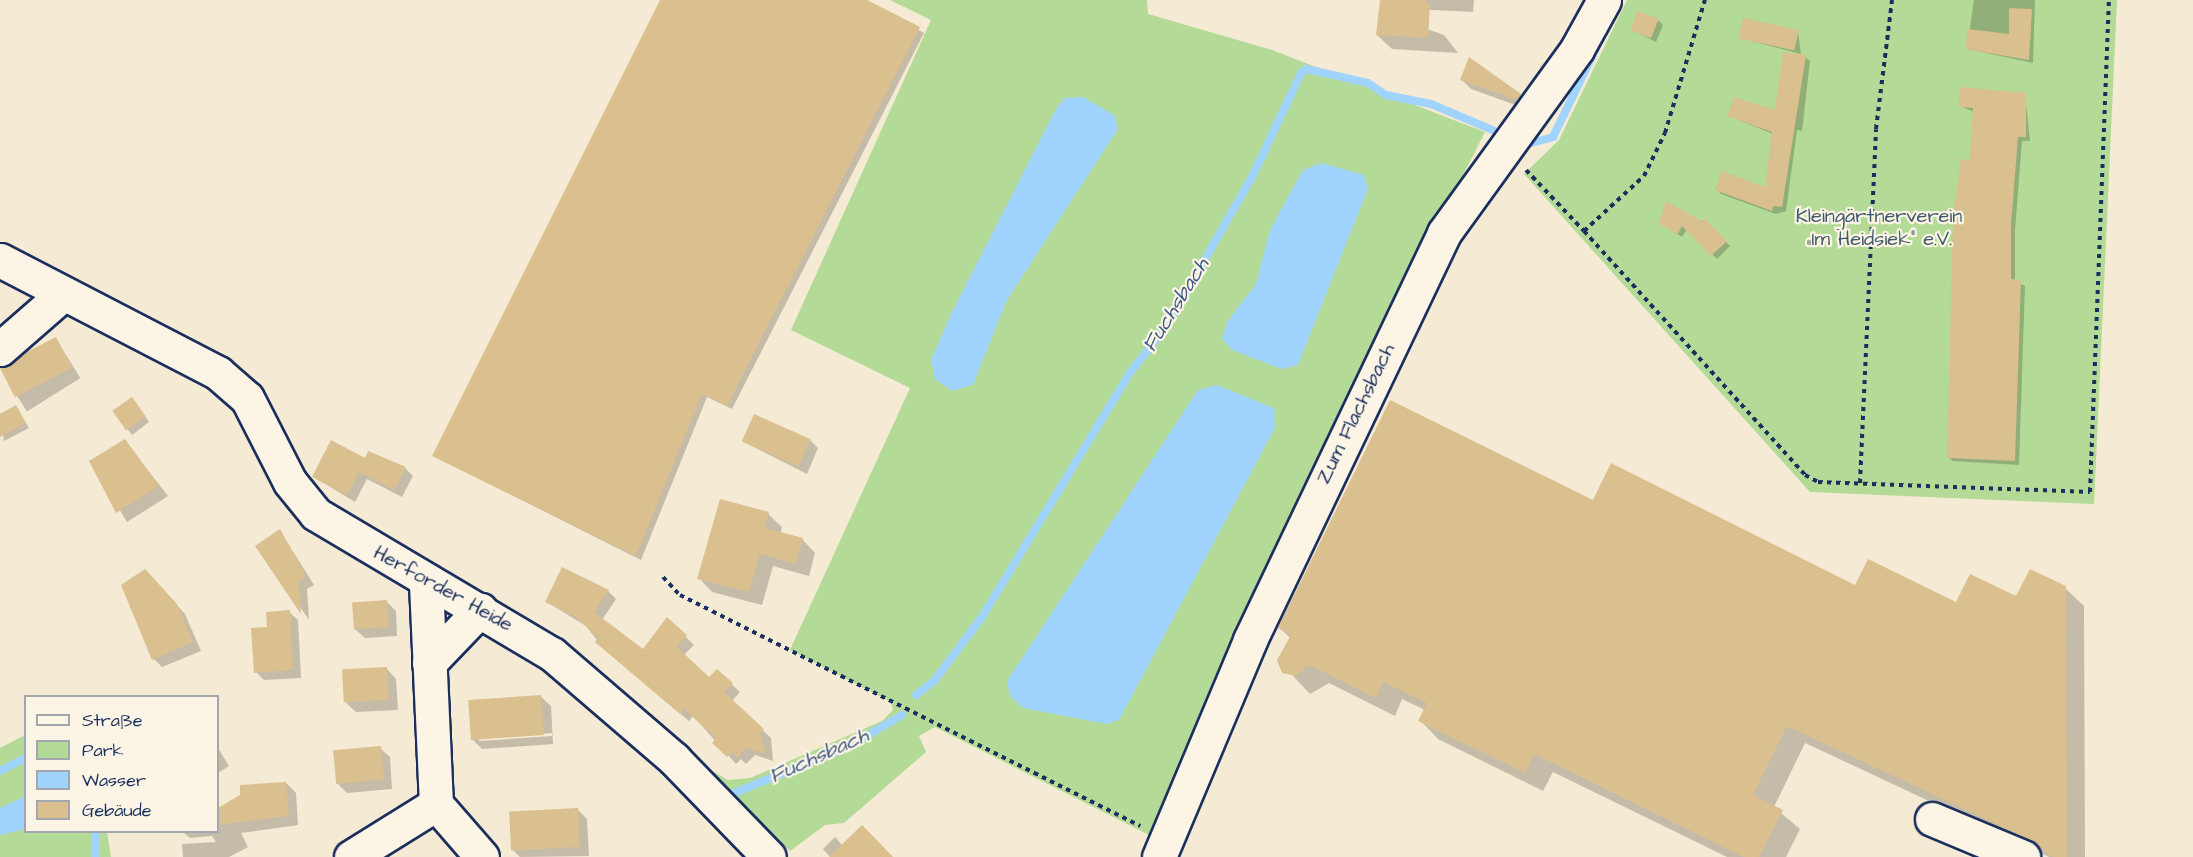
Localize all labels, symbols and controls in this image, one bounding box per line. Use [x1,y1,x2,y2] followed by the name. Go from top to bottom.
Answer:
[1796,205,1962,252] park label: Kleingärtnerverein „Im Heidsiek“ e.V.
[1137,254,1215,356] water label: Fuchsbach
[1312,340,1400,488] street label: Zum Flachsbach
[369,541,517,637] street label: Herforder Heide
[24,695,219,833] legend
[82,708,142,733] text: Straße
[766,723,872,789] water label: Fuchsbach
[82,738,124,763] text: Park
[82,768,146,793] text: Wasser
[82,798,152,823] text: Gebäude

